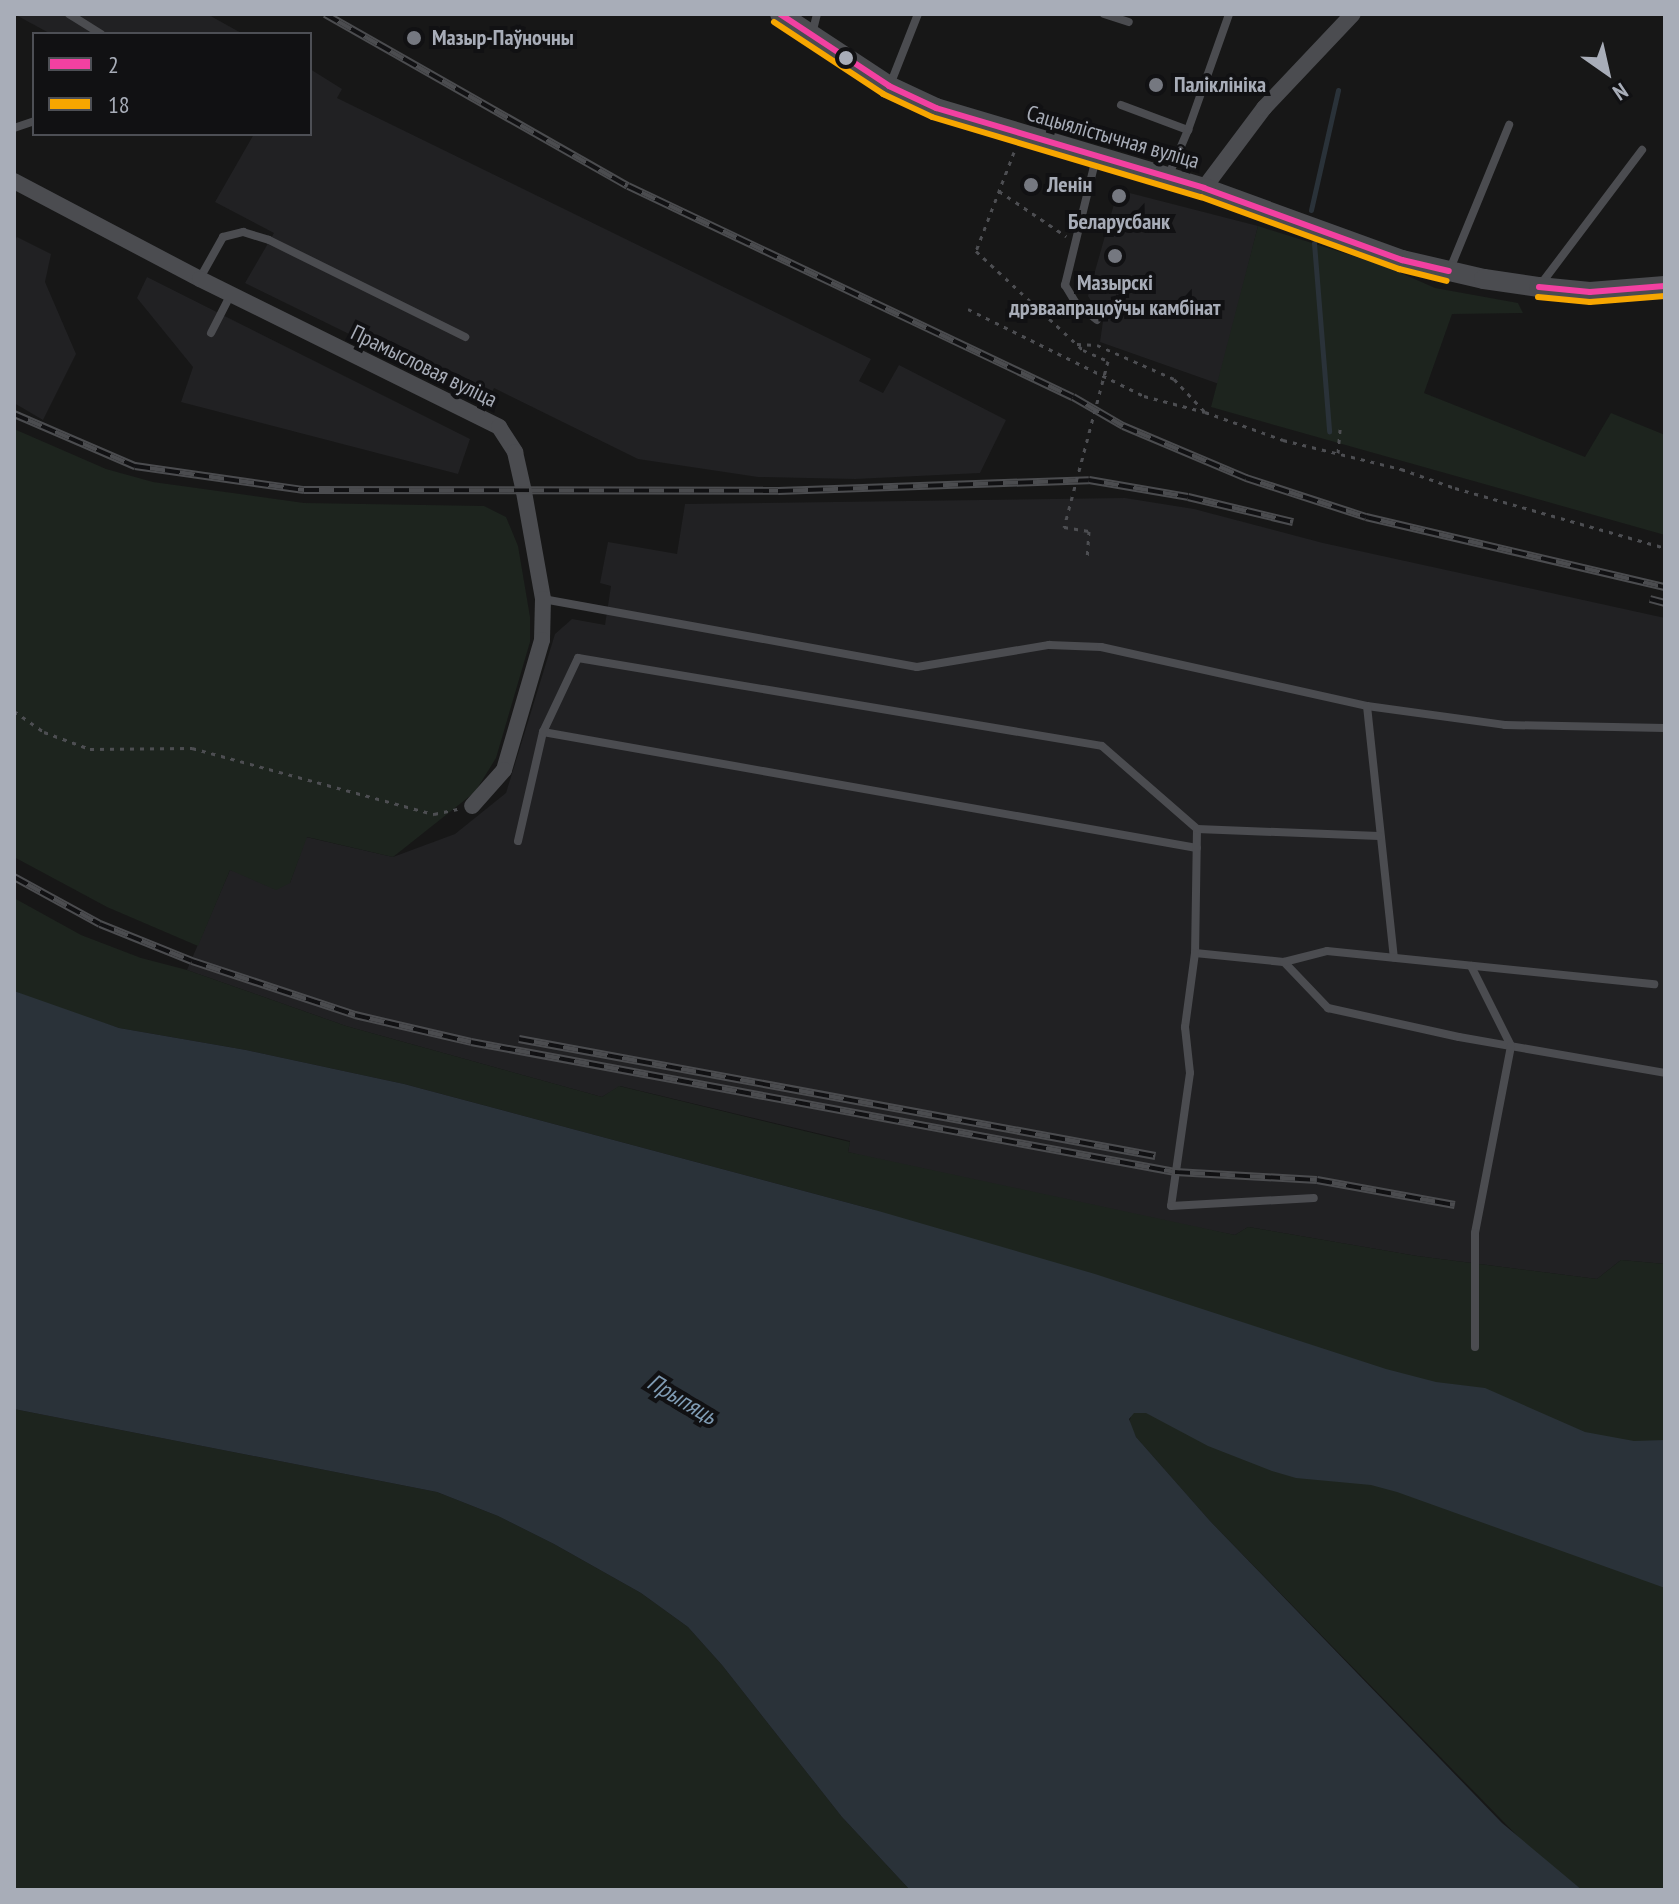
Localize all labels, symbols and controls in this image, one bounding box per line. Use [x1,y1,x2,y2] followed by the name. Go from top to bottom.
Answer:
[432,25,574,51] place label: Мазыр-Паўночны
[403,27,425,49] marker: Мазыр-Паўночны
[32,32,312,136] legend
[1567,32,1647,112] north arrow
[108,49,119,80] text: 2
[838,50,854,66] unlabelled marker
[1174,72,1266,98] place label: Паліклініка
[1145,74,1167,96] marker: Паліклініка
[1608,77,1633,107] text: N
[108,89,130,120] text: 18
[1024,100,1202,174] street label: Сацыялістычная вуліца
[1047,172,1092,198] place label: Ленін
[1022,176,1040,194] marker: Ленін
[1110,187,1128,205] marker: Беларусбанк
[1068,209,1170,235] place label: Беларусбанк
[1106,247,1124,265] marker: Мазырскі дрэваапрацоўчы камбінат
[1009,269,1221,320] place label: Мазырскі дрэваапрацоўчы камбінат
[347,319,501,413] street label: Прамысловая вуліца
[642,1367,722,1431] water label: Прыпяць

